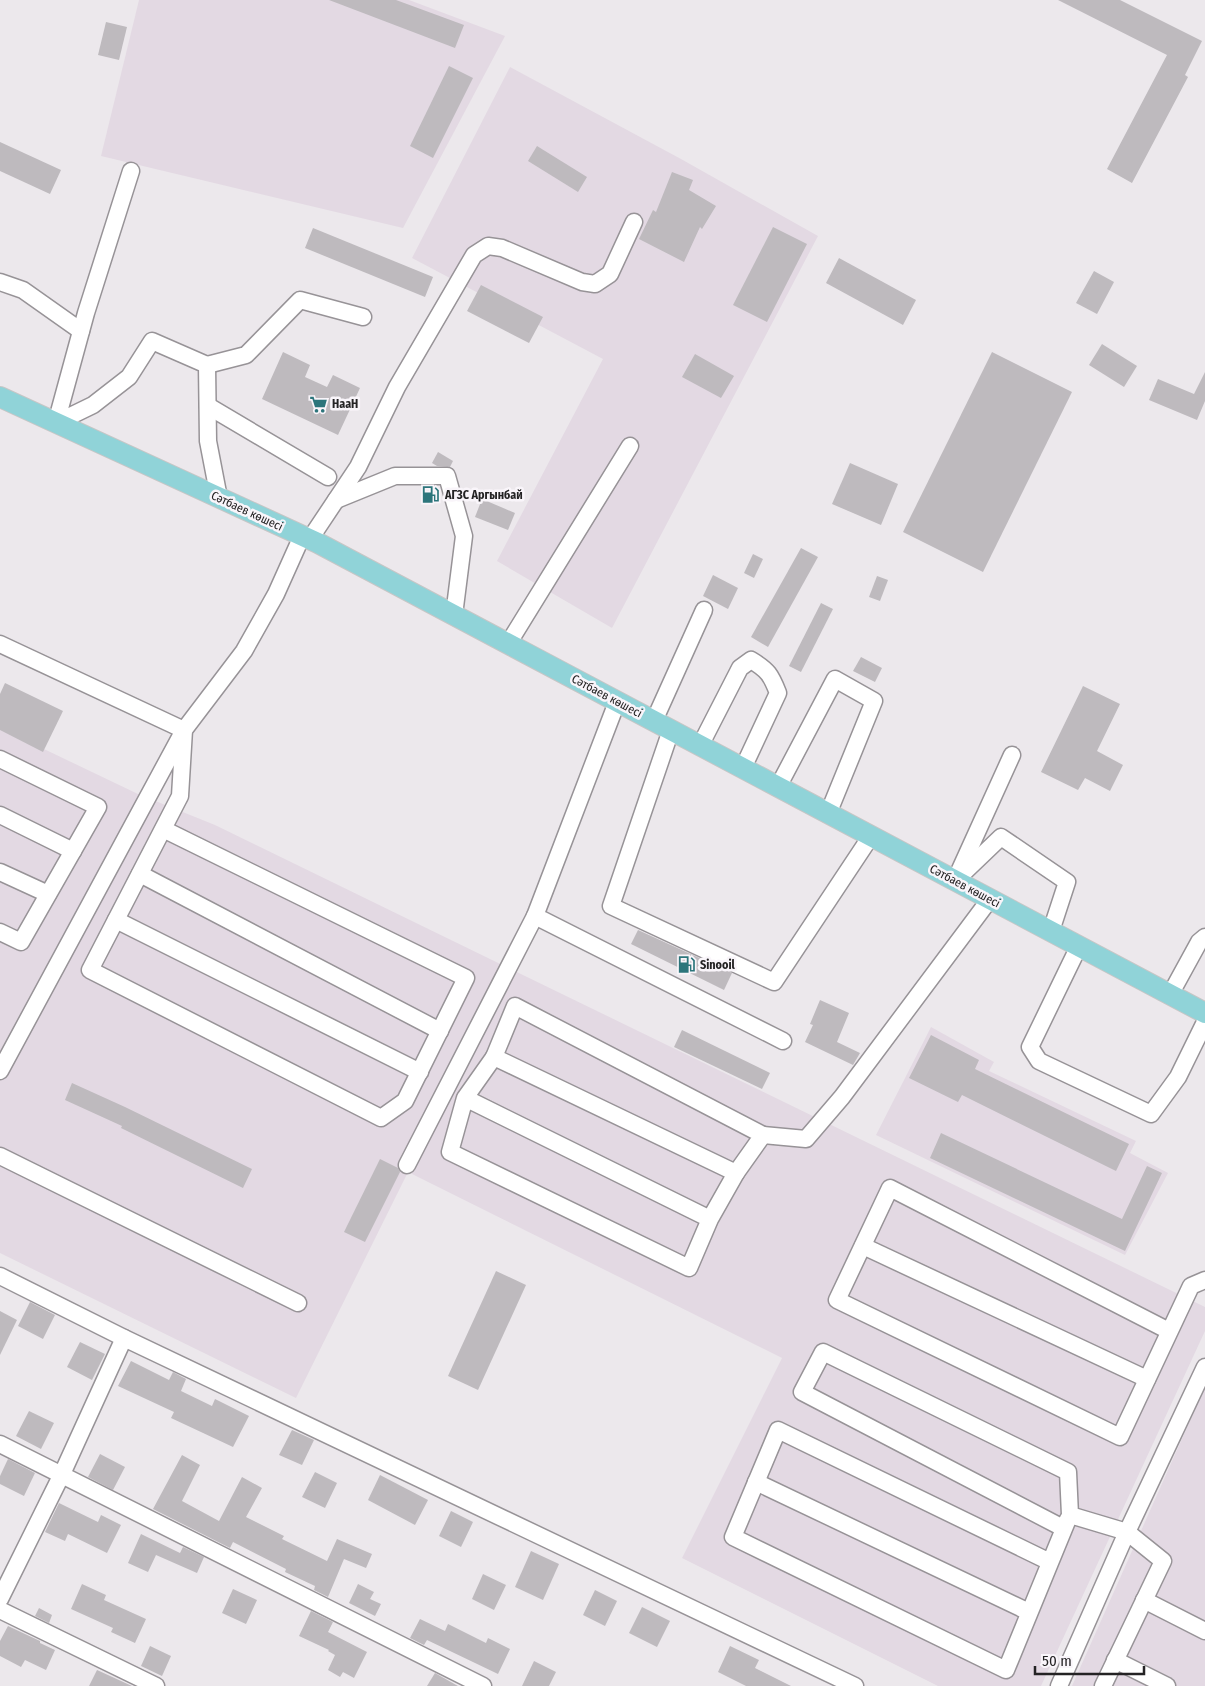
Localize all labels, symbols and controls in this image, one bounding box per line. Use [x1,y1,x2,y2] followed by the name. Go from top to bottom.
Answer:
[308,394,328,414] supermarket icon: НааН
[332,397,358,411] place label: НааН
[421,485,441,505] fuel station icon: АГЗС Аргынбай
[209,488,285,534] street label: Сәтбаев көшесі
[444,488,523,502] place label: АГЗС Аргынбай
[569,672,645,720] street label: Сәтбаев көшесі
[927,862,1003,910] street label: Сәтбаев көшесі
[676,955,696,975] fuel station icon: Sinooil
[700,958,736,972] place label: Sinooil
[1035,1644,1144,1676] scale bar
[1042,1652,1072,1670] text: 50 m

